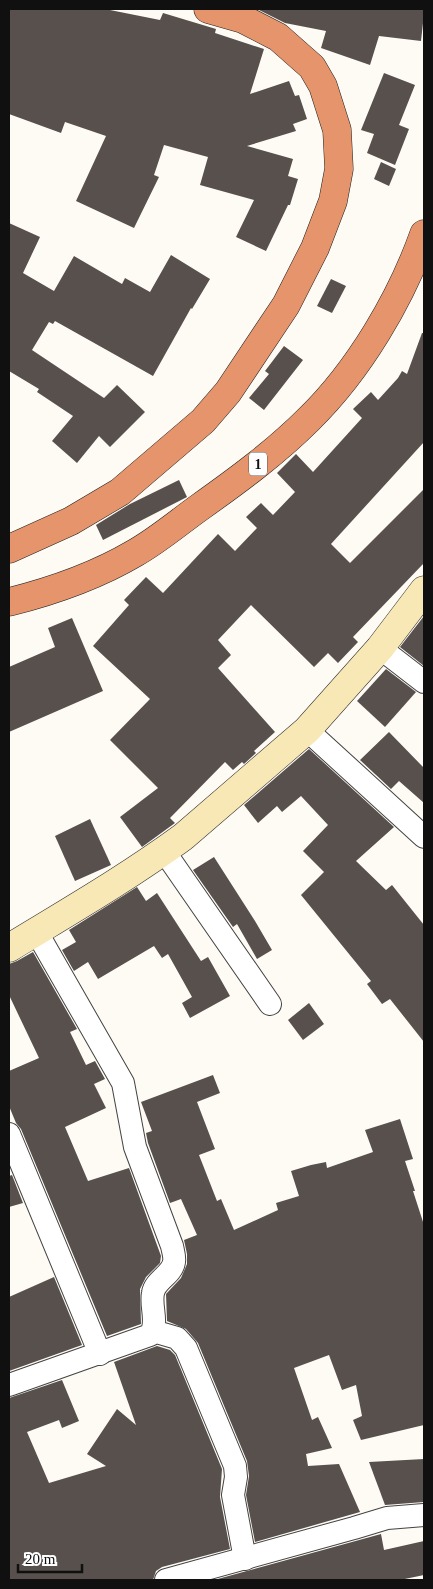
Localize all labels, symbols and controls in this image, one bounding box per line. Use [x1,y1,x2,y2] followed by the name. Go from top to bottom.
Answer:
[249,452,267,476] road number: 1
[18,1542,81,1574] scale bar
[25,1551,56,1567] text: 20 m

